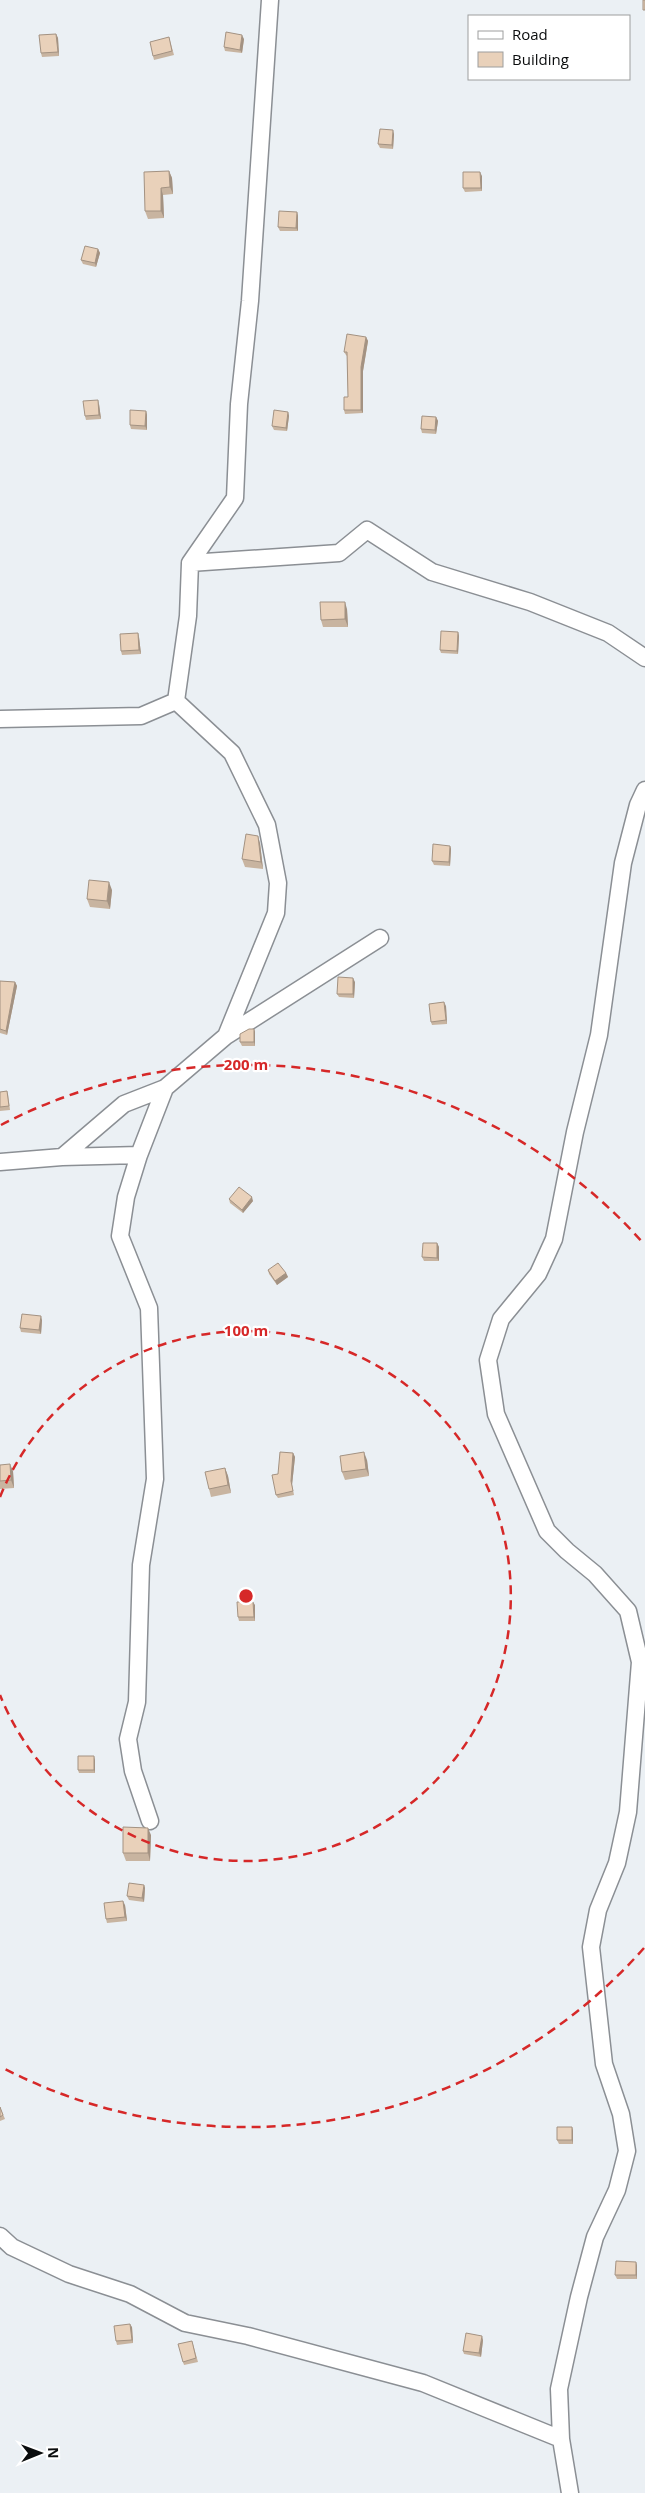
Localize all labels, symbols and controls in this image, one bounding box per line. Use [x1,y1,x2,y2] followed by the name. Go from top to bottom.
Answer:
[468,15,630,80] legend
[512,24,548,44] text: Road
[512,49,569,69] text: Building
[224,1054,268,1074] text: 200 m
[224,1320,268,1340] text: 100 m
[237,1587,255,1605] centre of rings
[15,2428,65,2478] north arrow
[44,2447,63,2459] text: N

